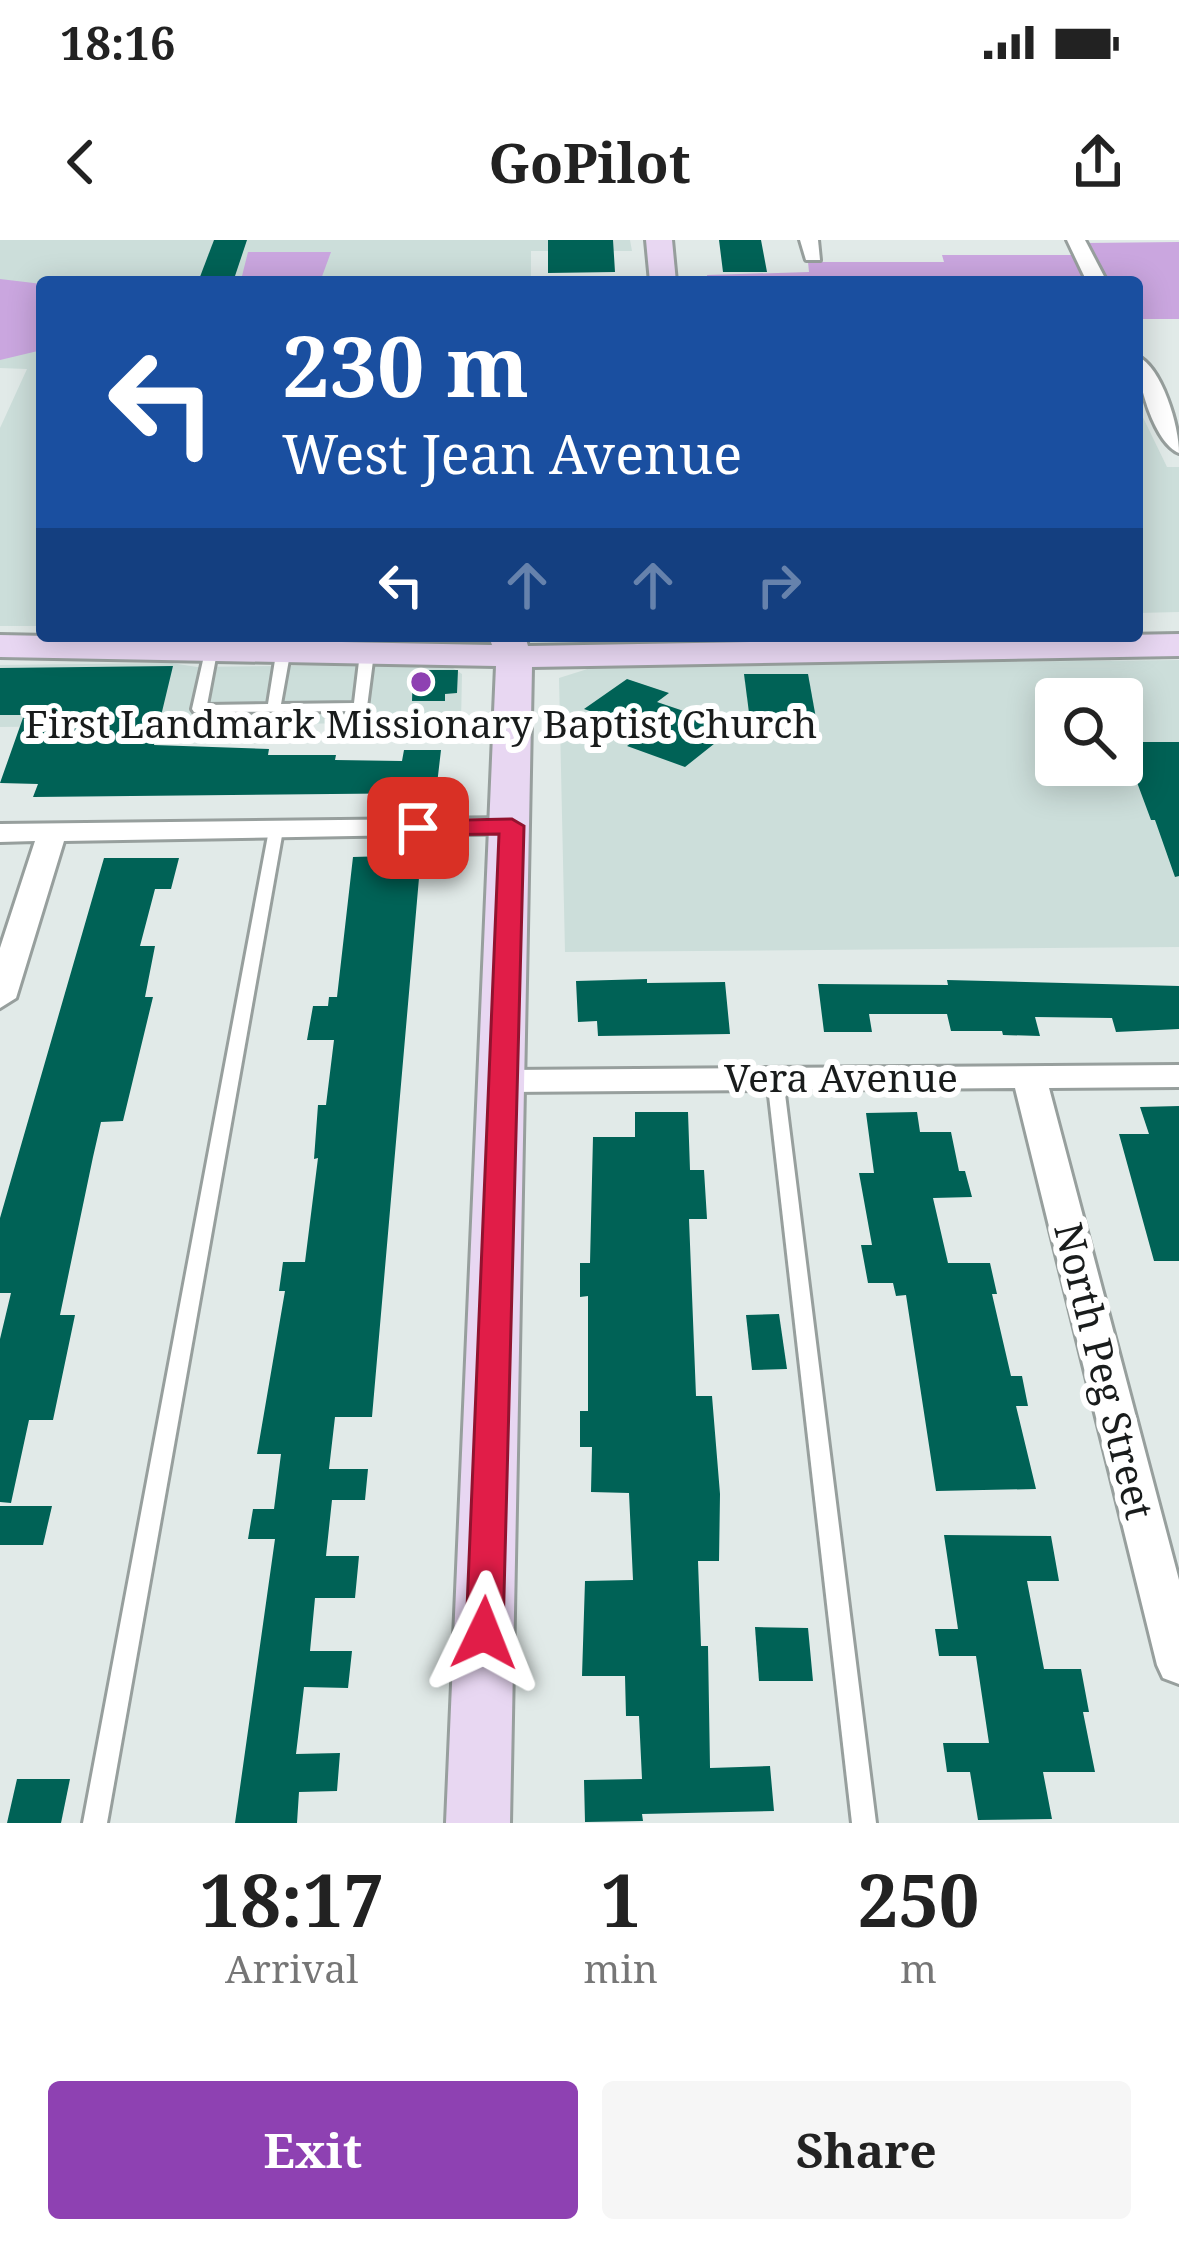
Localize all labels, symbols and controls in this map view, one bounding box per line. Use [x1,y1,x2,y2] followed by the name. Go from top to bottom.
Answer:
[60,12,175,73] text: 18:16
[488,125,691,199] text: GoPilot
[48,129,114,195] icon: back
[1065,129,1131,195] icon: share
[282,307,529,422] text: 230 m
[84,324,240,480] icon: left
[282,416,742,490] text: West Jean Avenue
[368,552,434,618] icon: left
[494,552,560,618] icon: ahead
[620,552,686,618] icon: ahead
[746,552,812,618] icon: right
[408,669,434,695] marker: First Landmark Missionary Baptist Church
[1035,678,1143,786] map controls
[1035,678,1143,786] button: search
[25,696,817,749] place label: First Landmark Missionary Baptist Church
[367,777,469,879] pin
[385,795,451,861] icon: arrive
[724,1050,958,1103] street label: Vera Avenue
[1043,1217,1168,1524] street label: North Peg Street
[421,1570,547,1696] position arrow
[199,1850,384,1948] text: 18:17
[600,1850,641,1948] text: 1
[857,1850,980,1948] text: 250
[225,1941,358,1994] text: Arrival
[584,1941,658,1994] text: min
[900,1941,937,1994] text: m
[48,2081,578,2219] button: Exit
[602,2081,1131,2219] button: Share

